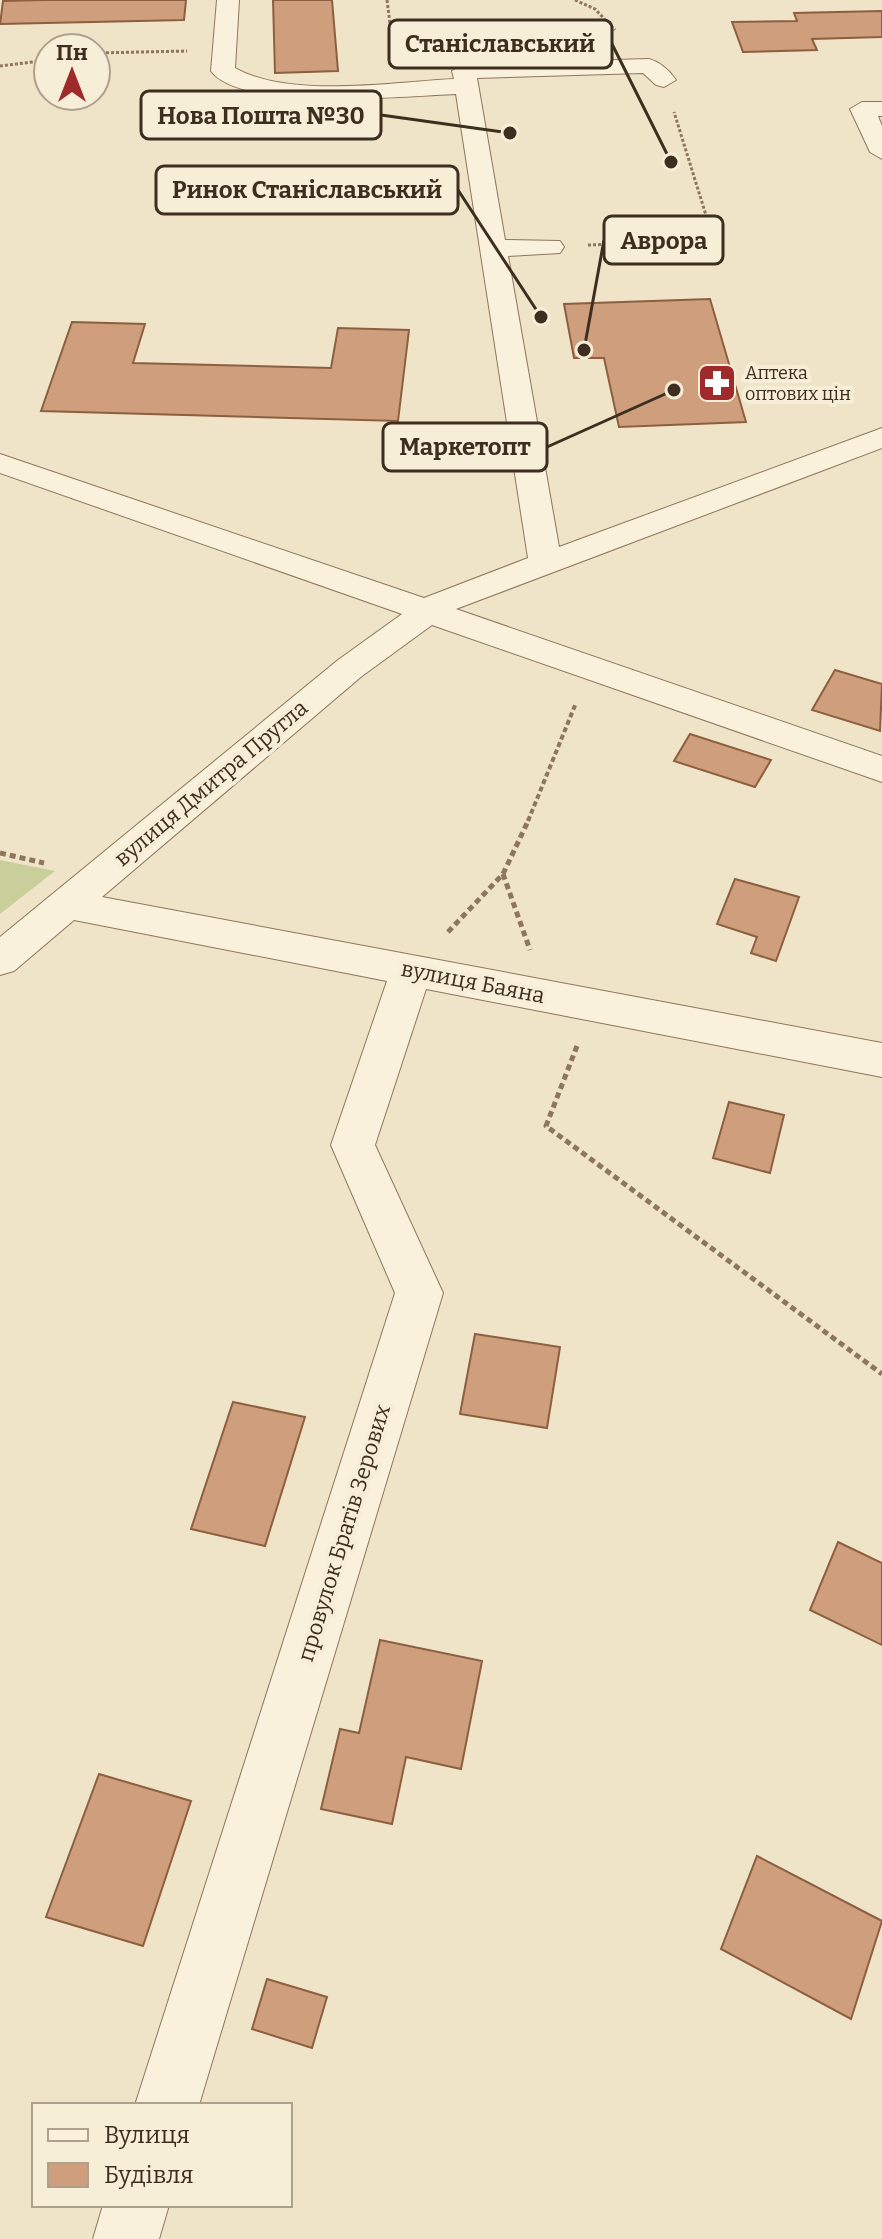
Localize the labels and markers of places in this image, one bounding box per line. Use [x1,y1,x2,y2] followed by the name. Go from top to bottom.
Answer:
[389,20,612,68] callout: Станіславський
[141,91,381,139] callout: Нова Пошта №30
[156,166,458,214] callout: Ринок Станіславський
[604,216,723,264] callout: Аврора
[696,362,738,404] pharmacy icon: Аптека оптових цін
[745,362,851,405] place label: Аптека оптових цін
[383,423,547,471] callout: Маркетопт

